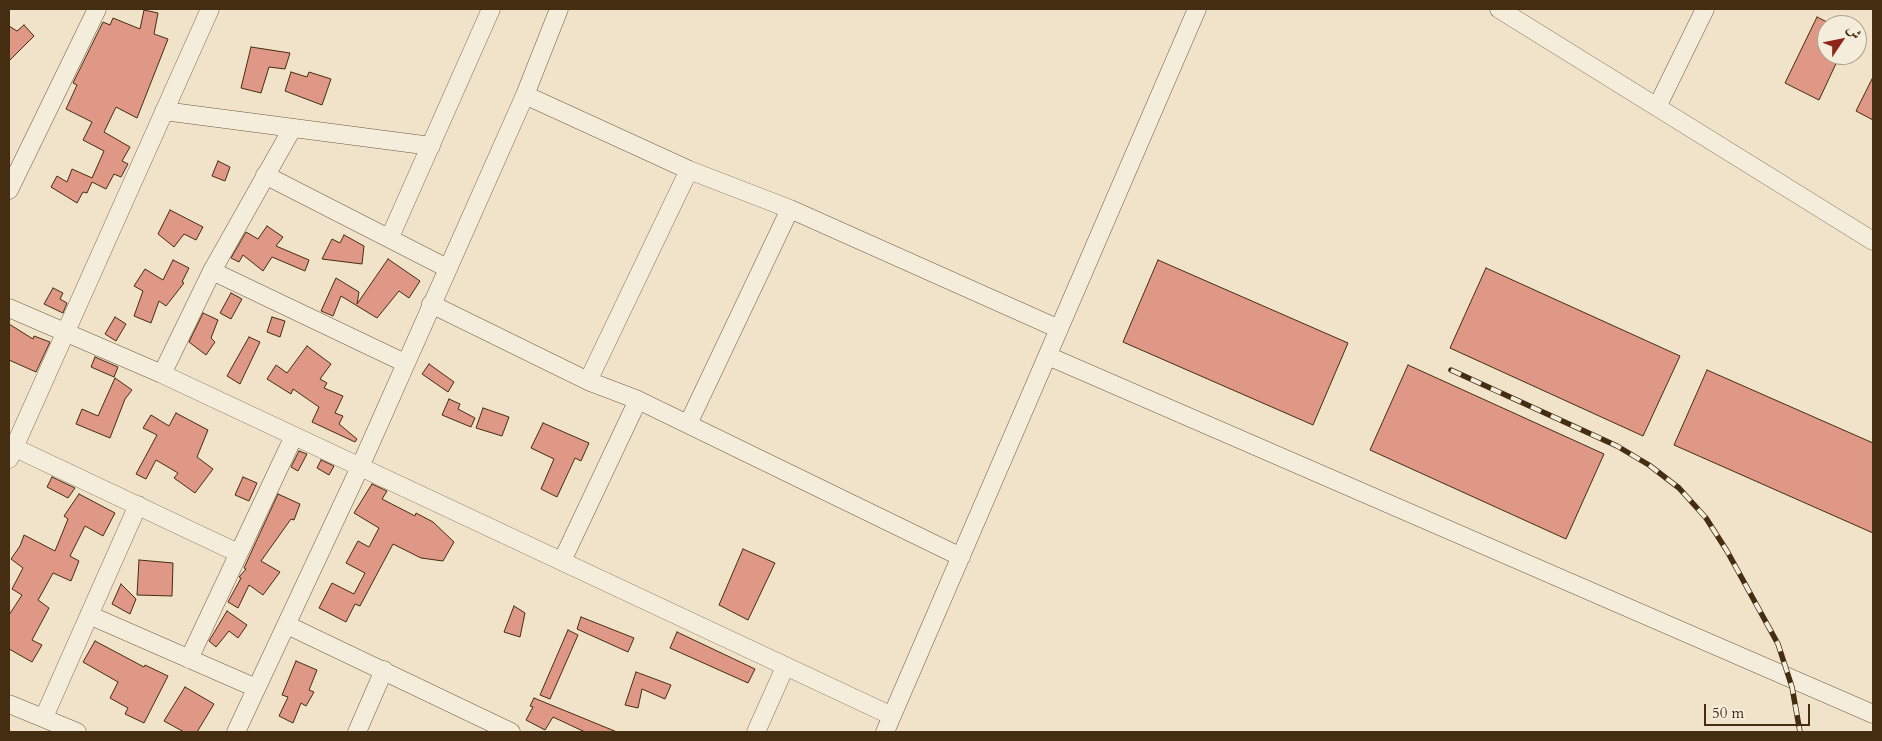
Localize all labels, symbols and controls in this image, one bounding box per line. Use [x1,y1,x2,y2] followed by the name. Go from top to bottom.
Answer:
[1817,15,1867,65] north arrow
[1842,21,1866,43] text: ش
[1707,694,1813,726] scale bar
[1712,703,1744,723] text: 50 m

